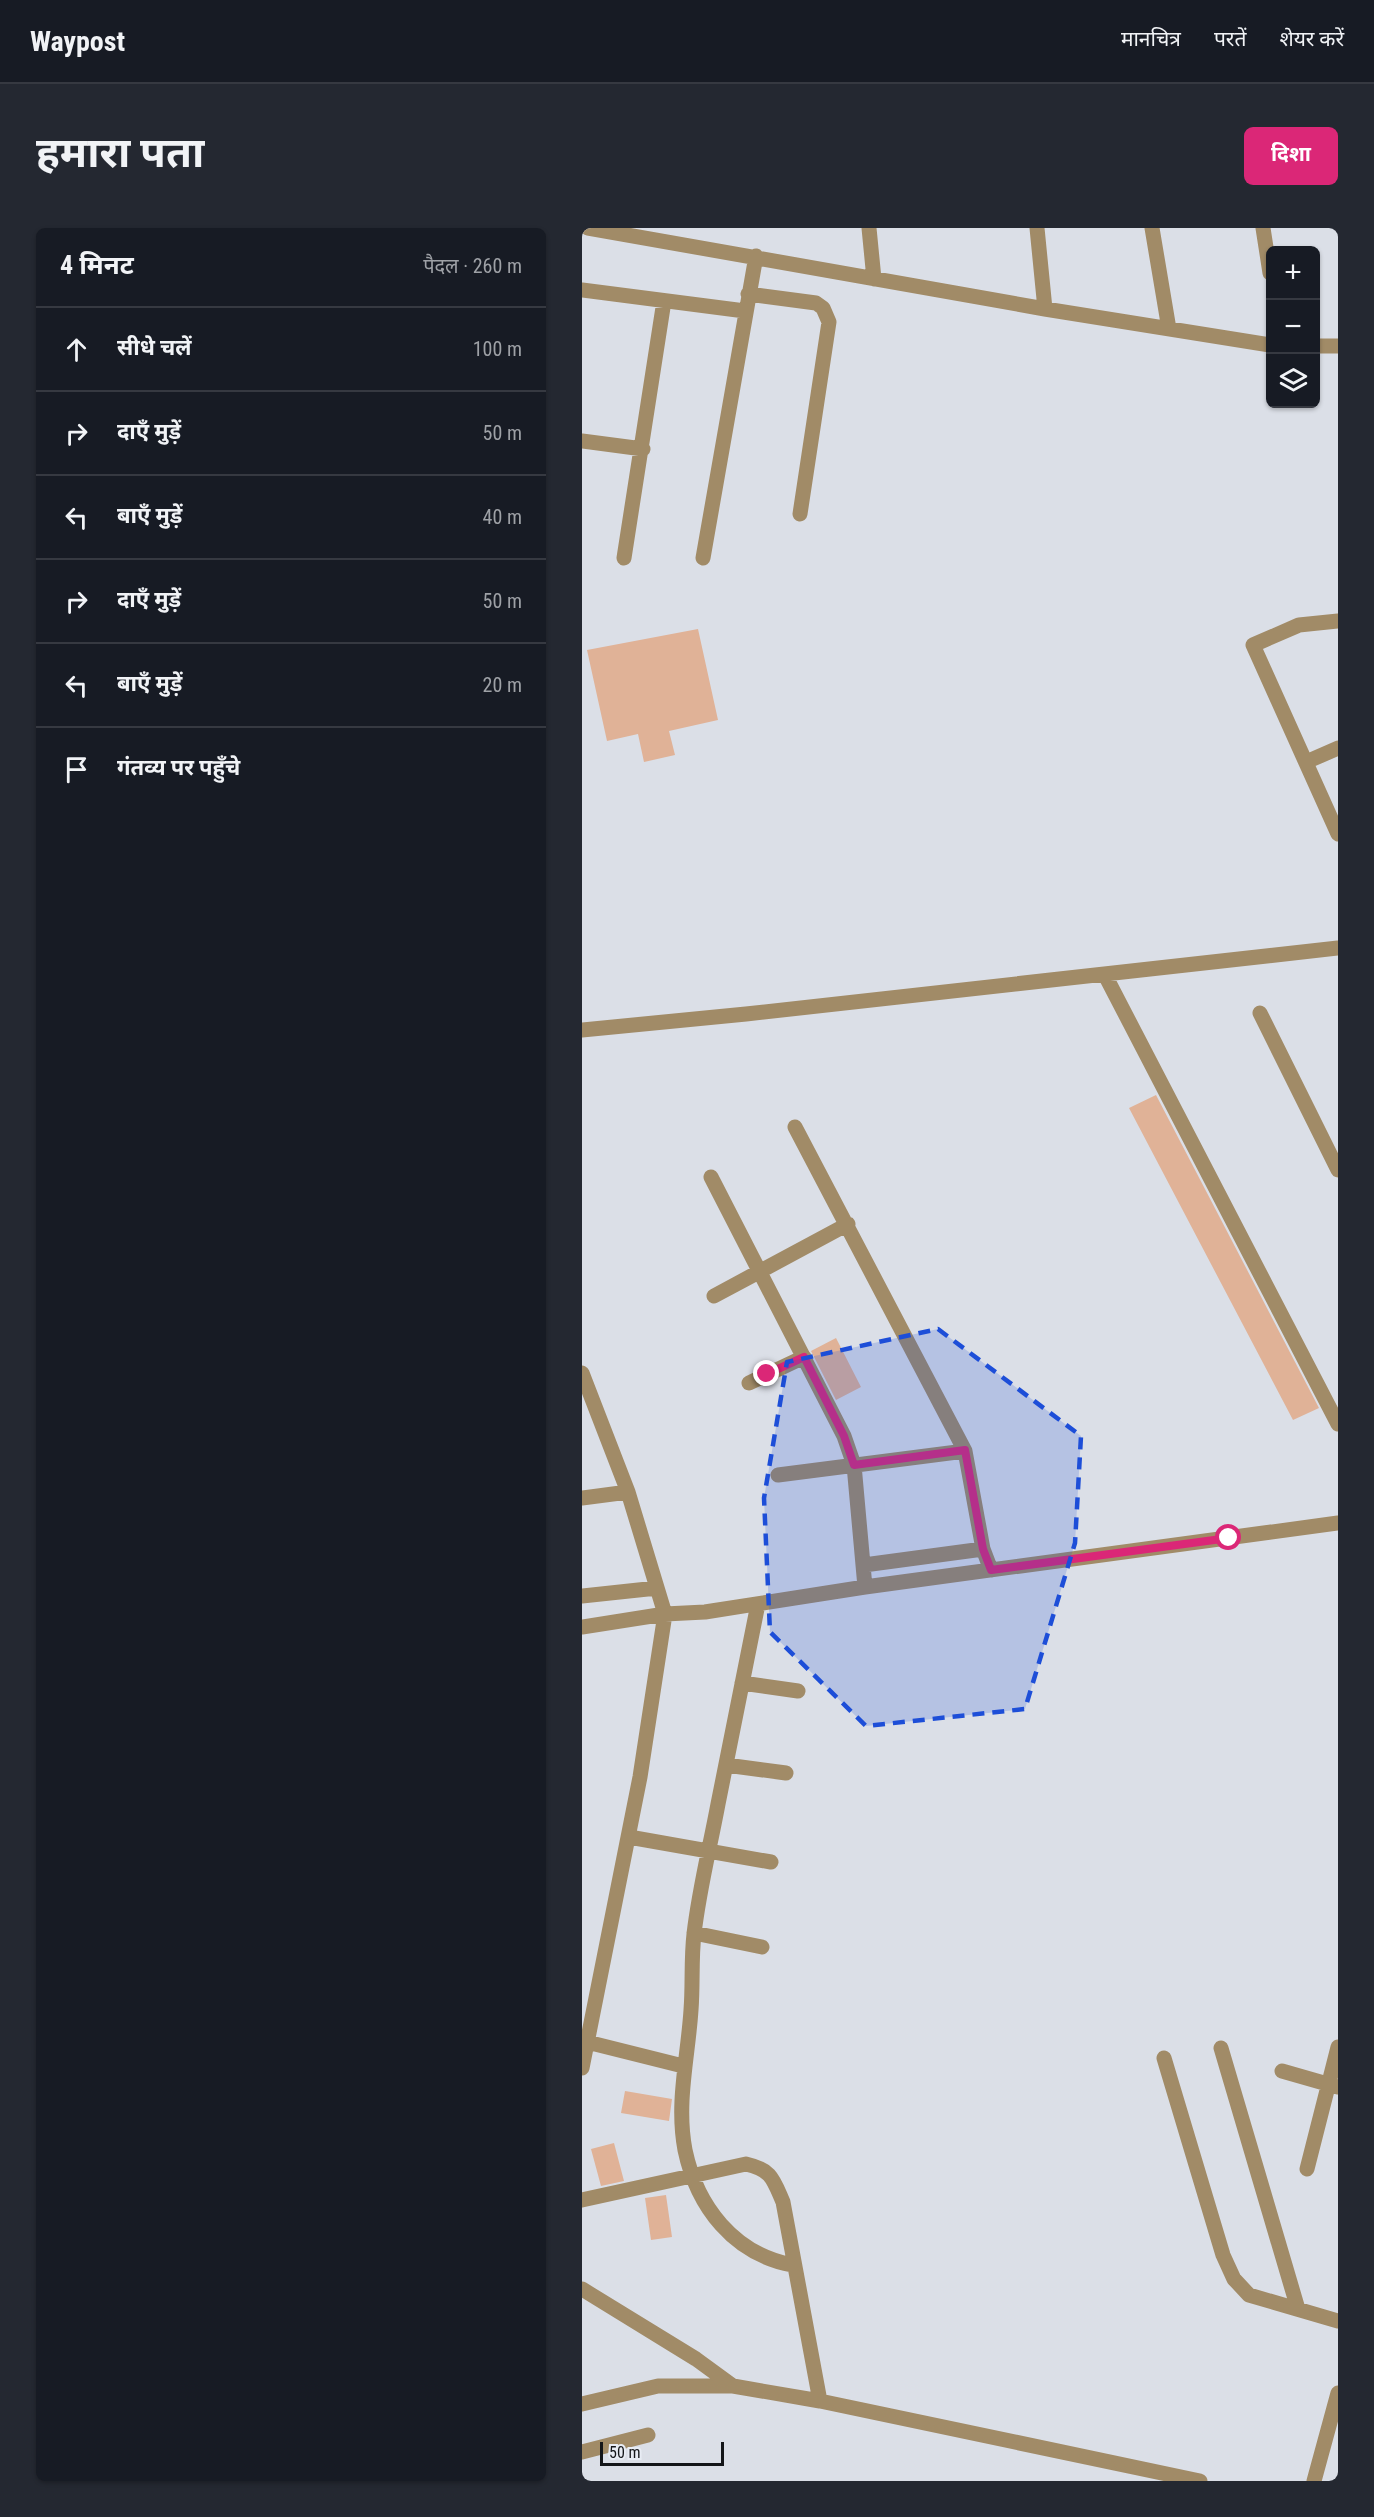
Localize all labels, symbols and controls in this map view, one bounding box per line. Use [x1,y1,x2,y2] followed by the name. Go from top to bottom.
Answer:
[30,25,125,58] text: Waypost
[1121,27,1181,51] text: मानचित्र
[1214,27,1246,51] text: परतें
[1279,27,1344,51] text: शेयर करें
[1244,127,1338,185] button: दिशा
[36,128,204,177] text: हमारा पता
[1266,246,1320,408] map controls
[1266,246,1320,300] button: +
[60,250,134,280] text: 4 मिनट
[423,254,522,278] text: पैदल · 260 m
[1266,300,1320,354] button: −
[60,333,93,366] icon: ahead
[117,335,191,360] text: सीधे चलें
[473,337,522,361] text: 100 m
[1266,354,1320,408] button: layers
[60,417,93,450] icon: right
[117,419,181,444] text: दाएँ मुड़ें
[483,421,522,445] text: 50 m
[60,501,93,534] icon: left
[117,503,182,528] text: बाएँ मुड़ें
[483,505,522,529] text: 40 m
[60,585,93,618] icon: right
[117,587,181,612] text: दाएँ मुड़ें
[483,589,522,613] text: 50 m
[60,669,93,702] icon: left
[117,671,182,696] text: बाएँ मुड़ें
[483,673,522,697] text: 20 m
[60,753,93,786] icon: arrive
[117,755,240,780] text: गंतव्य पर पहुँचे
[753,1360,779,1386] route end
[1215,1524,1241,1550] route start
[600,2439,724,2466] scale bar
[609,2443,641,2462] text: 50 m

